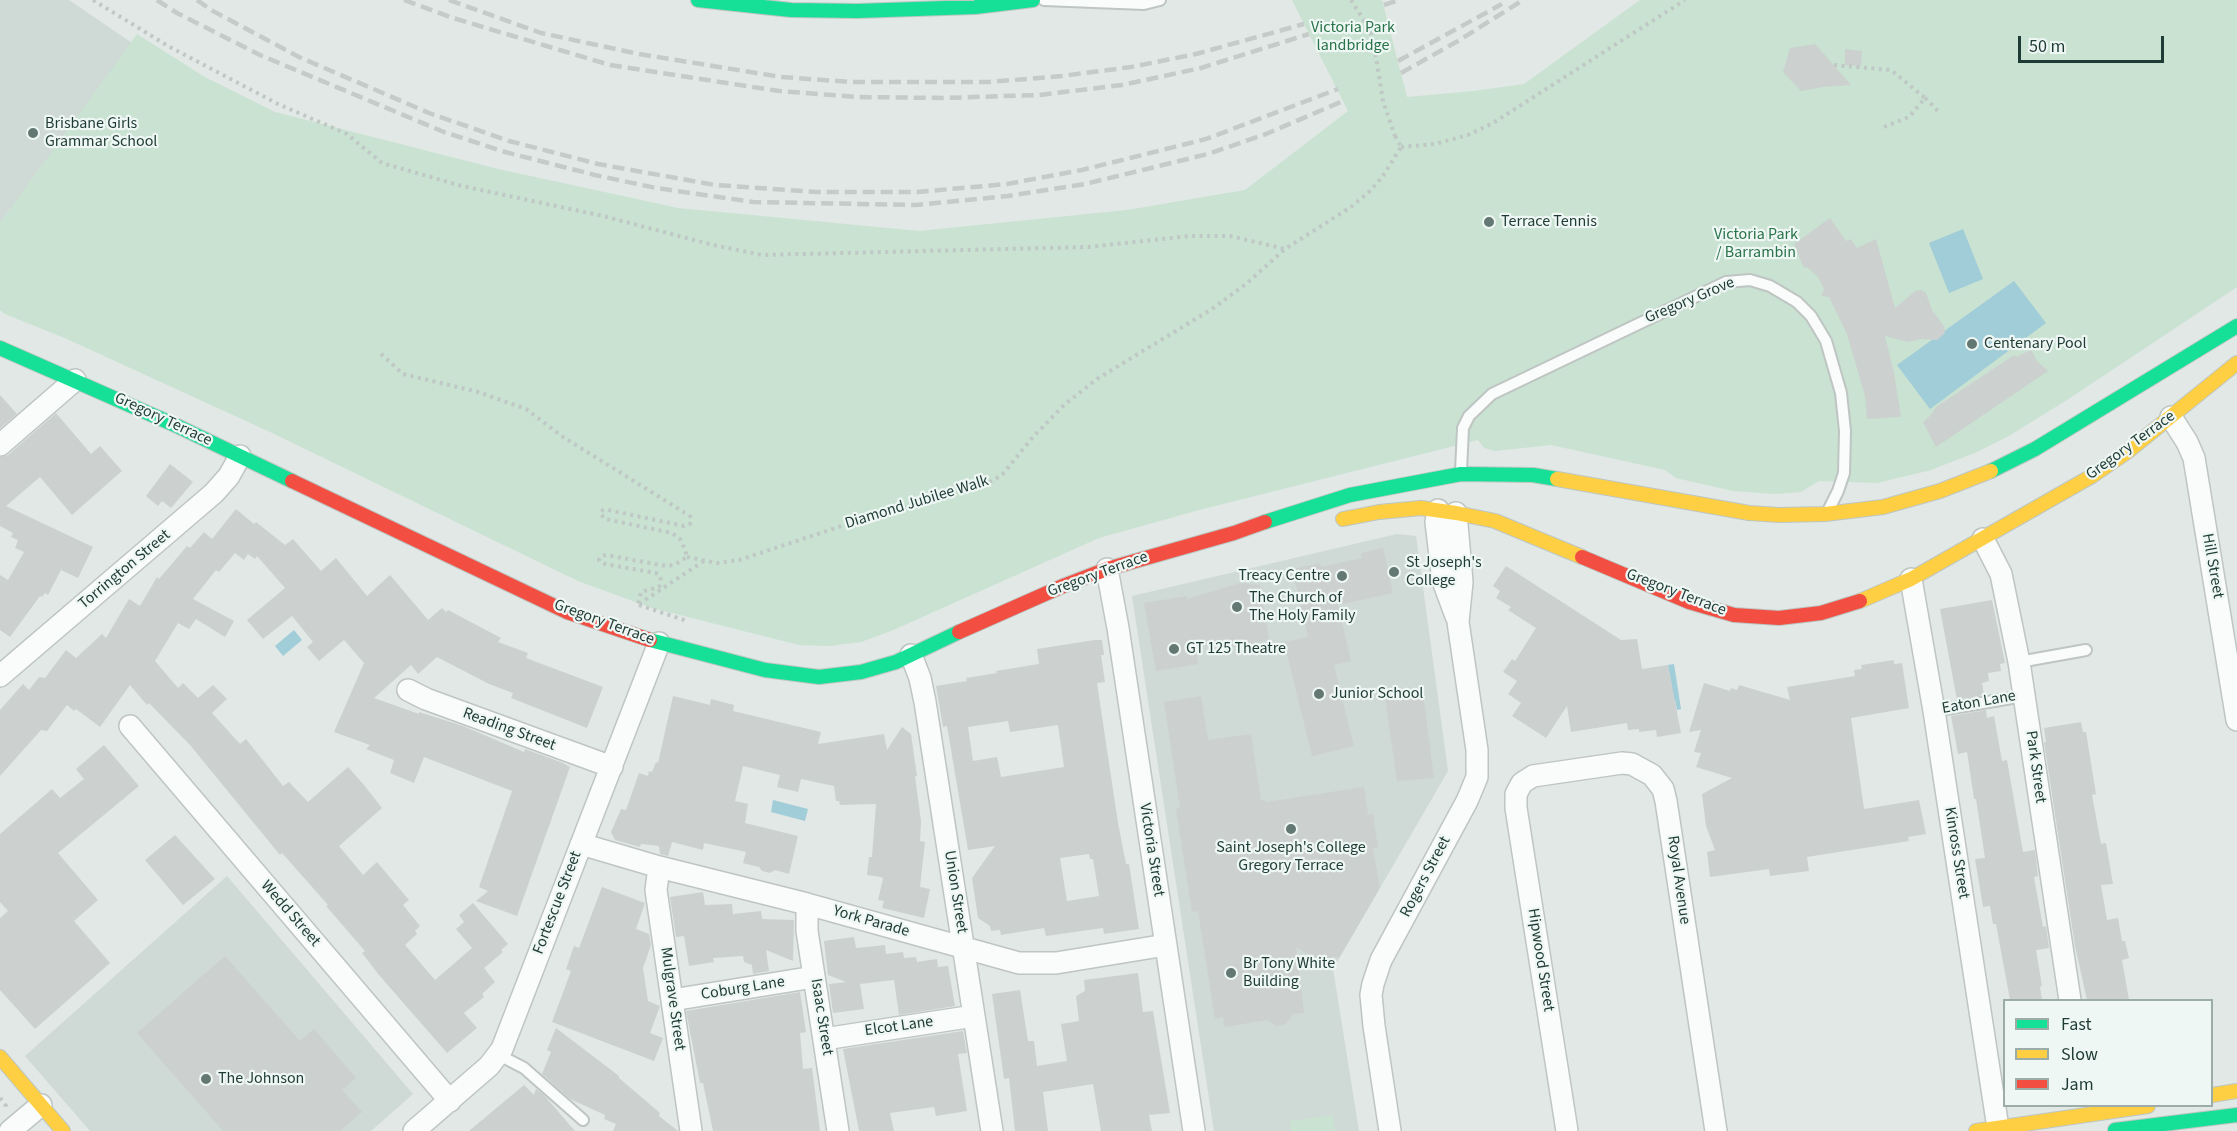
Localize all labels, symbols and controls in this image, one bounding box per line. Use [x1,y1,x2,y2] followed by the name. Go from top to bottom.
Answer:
[1311,18,1395,56] park label: Victoria Park landbridge
[2021,24,2166,62] scale bar
[2029,34,2065,59] text: 50 m
[45,114,157,152] place label: Brisbane Girls Grammar School
[26,126,40,140] marker: Brisbane Girls Grammar School
[1501,212,1597,232] place label: Terrace Tennis
[1482,215,1496,229] marker: Terrace Tennis
[1714,225,1798,263] park label: Victoria Park / Barrambin
[1642,274,1738,328] street label: Gregory Grove
[1984,334,2086,354] place label: Centenary Pool
[1965,337,1979,351] marker: Centenary Pool
[111,389,215,451] street label: Gregory Terrace
[2083,407,2179,485] street label: Gregory Terrace
[843,472,991,534] street label: Diamond Jubilee Walk
[75,526,175,614] street label: Torrington Street
[2197,532,2227,600] street label: Hill Street
[1045,548,1151,602] street label: Gregory Terrace
[1406,553,1482,591] place label: St Joseph's College
[1387,565,1401,579] marker: St Joseph's College
[1623,565,1729,621] street label: Gregory Terrace
[1238,566,1330,586] place label: Treacy Centre
[1335,569,1349,583] marker: Treacy Centre
[1249,588,1355,626] place label: The Church of The Holy Family
[551,596,657,650] street label: Gregory Terrace
[1230,600,1244,614] marker: The Church of The Holy Family
[1186,639,1286,659] place label: GT 125 Theatre
[1167,642,1181,656] marker: GT 125 Theatre
[1331,684,1423,704] place label: Junior School
[1312,687,1326,701] marker: Junior School
[1941,687,2017,719] street label: Eaton Lane
[460,704,558,756] street label: Reading Street
[2020,729,2050,805] street label: Park Street
[1134,802,1168,898] street label: Victoria Street
[1939,806,1973,900] street label: Kinross Street
[1284,822,1298,836] marker: Saint Joseph's College Gregory Terrace
[1397,833,1455,921] street label: Rogers Street
[1662,834,1694,926] street label: Royal Avenue
[1216,838,1366,876] place label: Saint Joseph's College Gregory Terrace
[530,849,586,957] street label: Fortescue Street
[939,849,971,935] street label: Union Street
[256,877,324,951] street label: Wedd Street
[830,902,912,942] street label: York Parade
[1522,907,1558,1013] street label: Hipwood Street
[655,946,689,1052] street label: Mulgrave Street
[1243,954,1335,992] place label: Br Tony White Building
[1224,966,1238,980] marker: Br Tony White Building
[700,973,786,1005] street label: Coburg Lane
[805,977,837,1057] street label: Isaac Street
[2003,999,2213,1107] legend
[2061,1012,2092,1037] text: Fast
[863,1013,935,1041] street label: Elcot Lane
[2061,1042,2098,1067] text: Slow
[218,1069,304,1089] place label: The Johnson
[199,1072,213,1086] marker: The Johnson
[2061,1072,2094,1097] text: Jam

